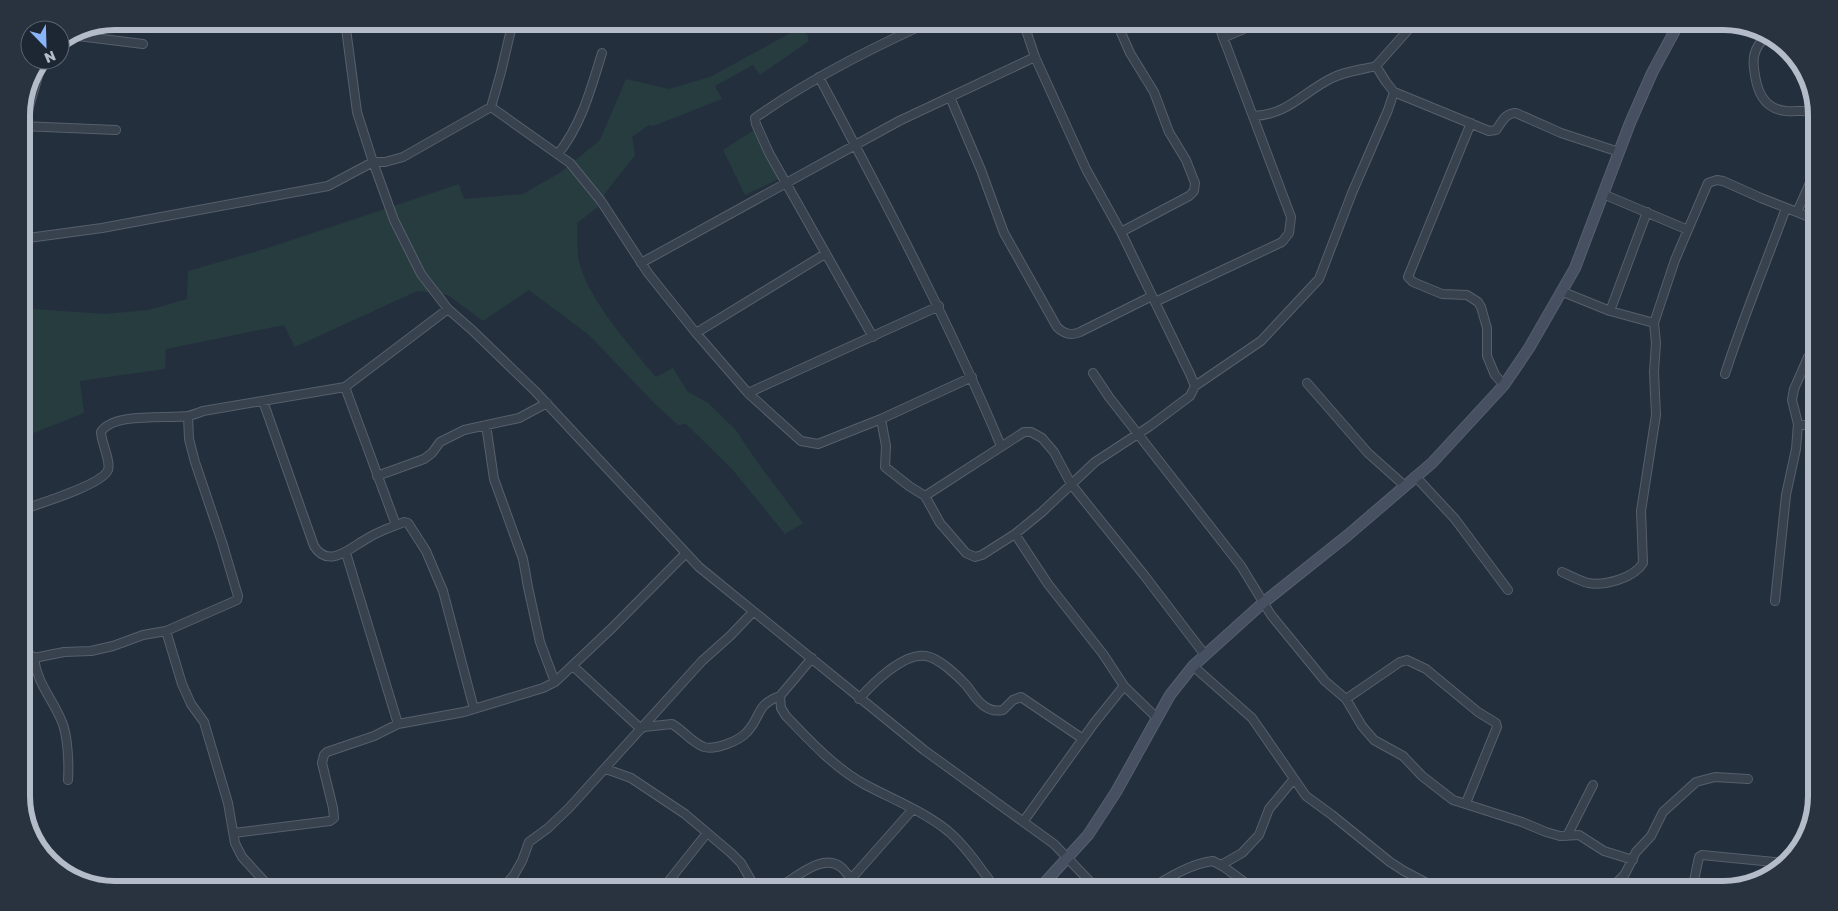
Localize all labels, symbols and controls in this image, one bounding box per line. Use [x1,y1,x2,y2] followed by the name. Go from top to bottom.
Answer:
[20,20,70,70] north arrow
[42,48,58,67] text: N

